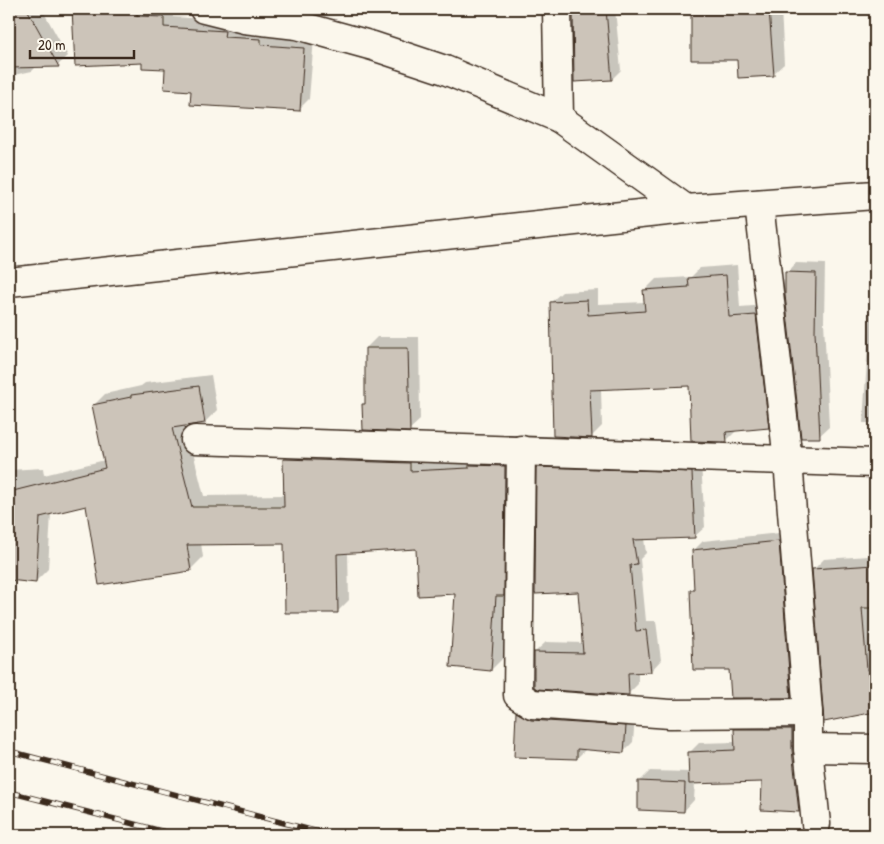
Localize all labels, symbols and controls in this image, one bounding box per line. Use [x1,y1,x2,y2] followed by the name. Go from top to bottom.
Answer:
[30,28,134,60] scale bar
[38,34,65,55] text: 20 m

